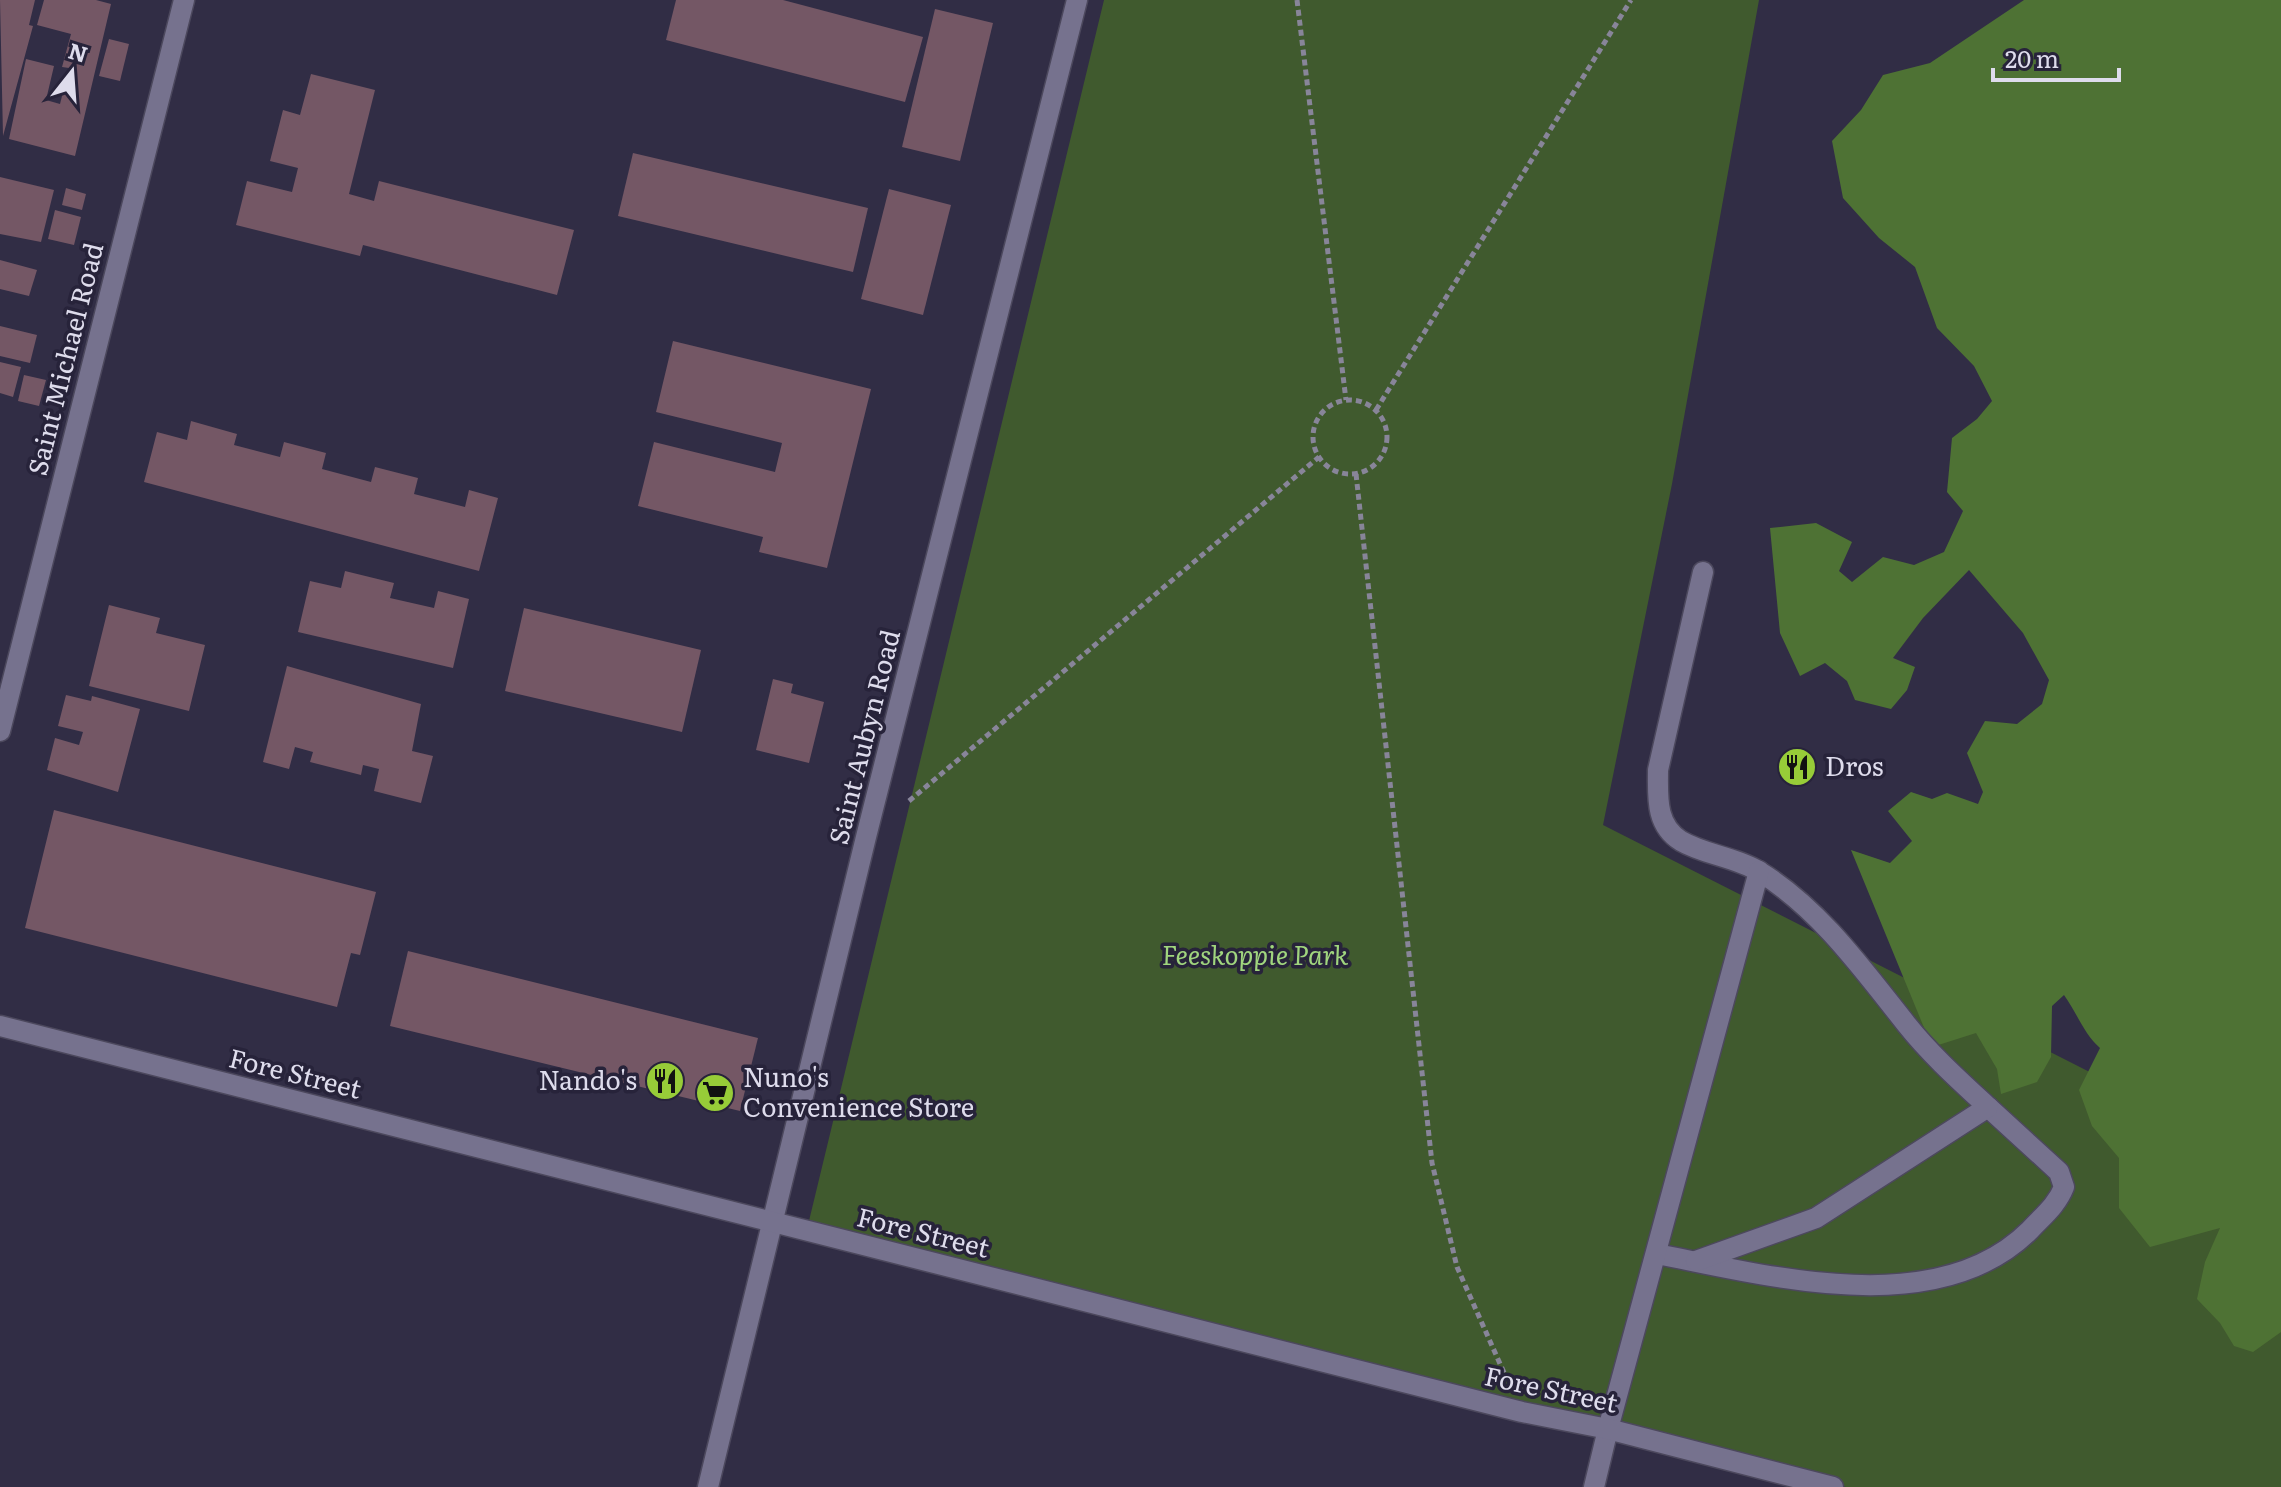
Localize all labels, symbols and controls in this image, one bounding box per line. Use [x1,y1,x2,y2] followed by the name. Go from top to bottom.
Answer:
[32,32,112,112] north arrow
[1993,32,2119,82] scale bar
[65,33,92,70] text: N
[2005,40,2059,75] text: 20 m
[16,238,111,479] street label: Saint Michael Road
[817,625,908,848] street label: Saint Aubyn Road
[1825,745,1884,784] place label: Dros
[1776,746,1818,788] restaurant icon: Dros
[1162,934,1349,973] park label: Feeskoppie Park
[225,1036,366,1107] street label: Fore Street
[743,1056,974,1125] place label: Nuno's Convenience Store
[539,1059,637,1098] place label: Nando's
[644,1060,686,1102] restaurant icon: Nando's
[694,1072,736,1114] supermarket icon: Nuno's Convenience Store
[853,1195,994,1266] street label: Fore Street
[1481,1354,1622,1421] street label: Fore Street

